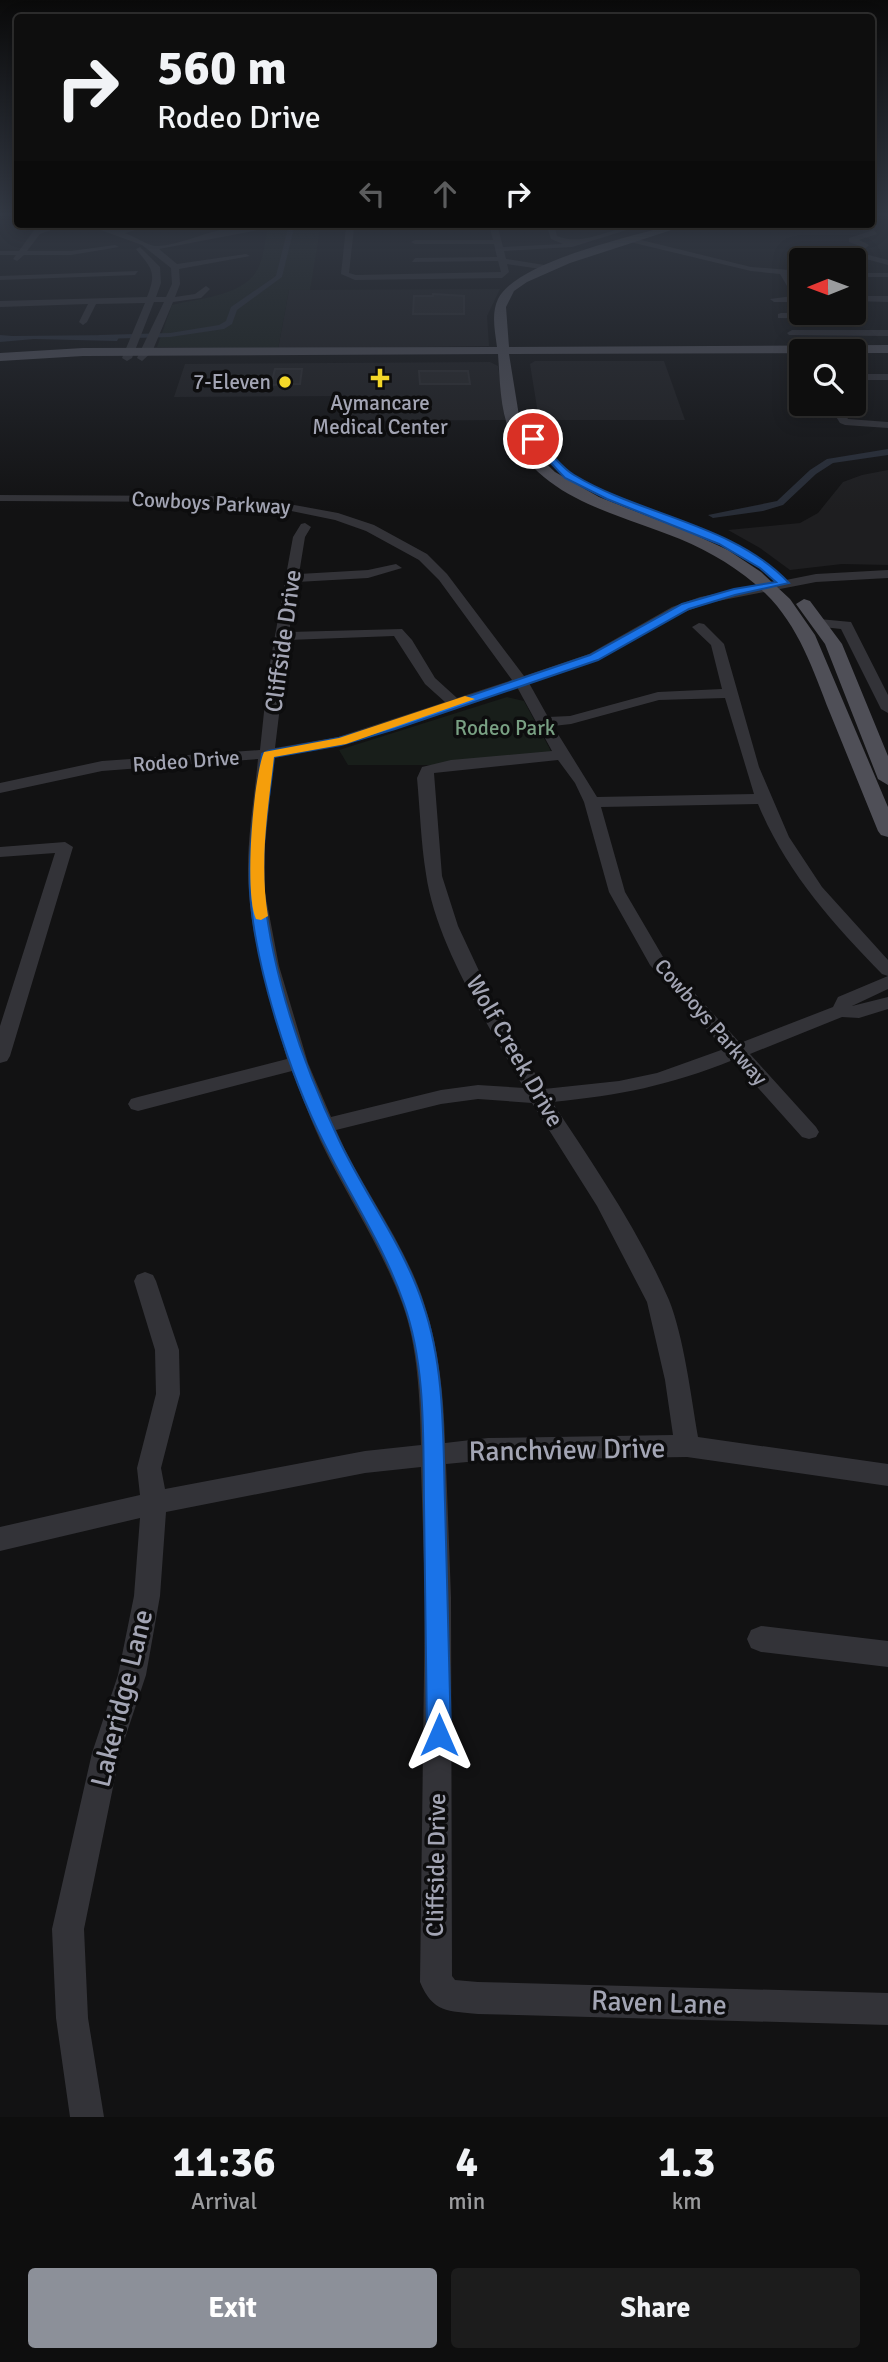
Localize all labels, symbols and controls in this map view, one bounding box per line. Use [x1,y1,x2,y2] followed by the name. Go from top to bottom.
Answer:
[157,38,287,98] text: 560 m
[42,42,133,133] icon: right
[157,98,321,137] text: Rodeo Drive
[353,175,391,213] icon: left
[426,175,464,213] icon: ahead
[499,175,537,213] icon: right
[789,248,866,326] north arrow
[789,248,866,416] map controls
[789,339,866,416] button: search
[370,368,390,388] marker: Aymancare Medical Center
[193,369,271,395] place label: 7-Eleven
[277,374,293,390] marker: 7-Eleven
[312,390,448,440] place label: Aymancare Medical Center
[503,409,563,469] pin
[514,420,552,458] icon: arrive
[131,486,291,520] street label: Cowboys Parkway
[258,568,308,714] street label: Cliffside Drive
[455,715,556,741] park label: Rodeo Park
[132,744,240,778] street label: Rodeo Drive
[649,953,773,1091] street label: Cowboys Parkway
[459,970,571,1132] street label: Wolf Creek Drive
[468,1431,666,1469] street label: Ranchview Drive
[83,1606,160,1791] street label: Lakeridge Lane
[402,1698,476,1772] position arrow
[420,1793,452,1937] street label: Cliffside Drive
[590,1984,728,2022] street label: Raven Lane
[173,2137,276,2188] text: 11:36
[456,2137,478,2188] text: 4
[658,2137,715,2188] text: 1.3
[191,2187,257,2216] text: Arrival
[448,2187,485,2216] text: min
[672,2187,702,2216] text: km
[28,2268,437,2348] button: Exit
[451,2268,860,2348] button: Share

